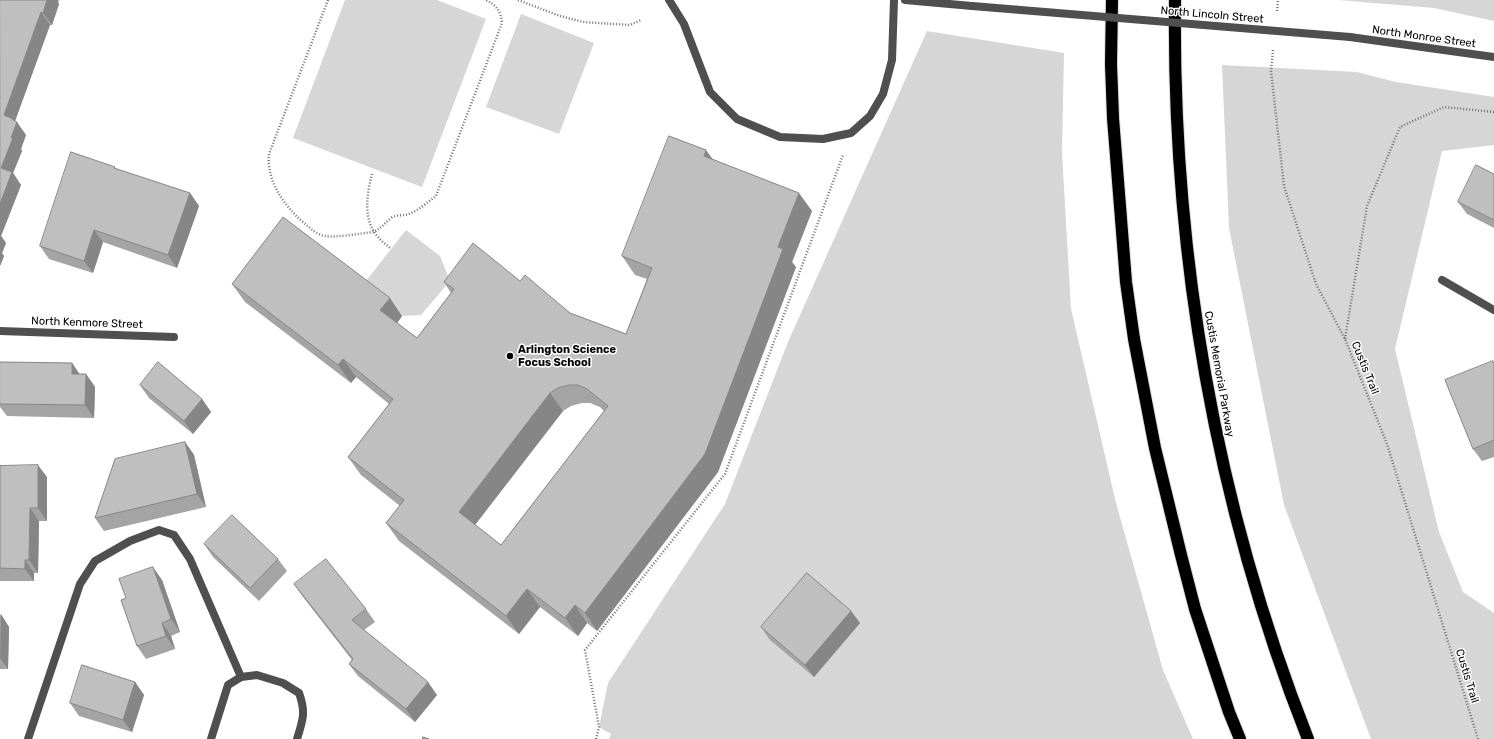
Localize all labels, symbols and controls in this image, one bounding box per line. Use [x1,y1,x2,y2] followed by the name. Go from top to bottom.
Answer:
[1160,4,1264,26] street label: North Lincoln Street
[1371,23,1477,51] street label: North Monroe Street
[1201,310,1237,438] street label: Custis Memorial Parkway
[31,314,143,332] street label: North Kenmore Street
[1348,340,1382,396] street label: Custis Trail
[518,343,616,369] place label: Arlington Science Focus School
[505,351,515,361] marker: Arlington Science Focus School
[1453,647,1481,705] street label: Custis Trail

